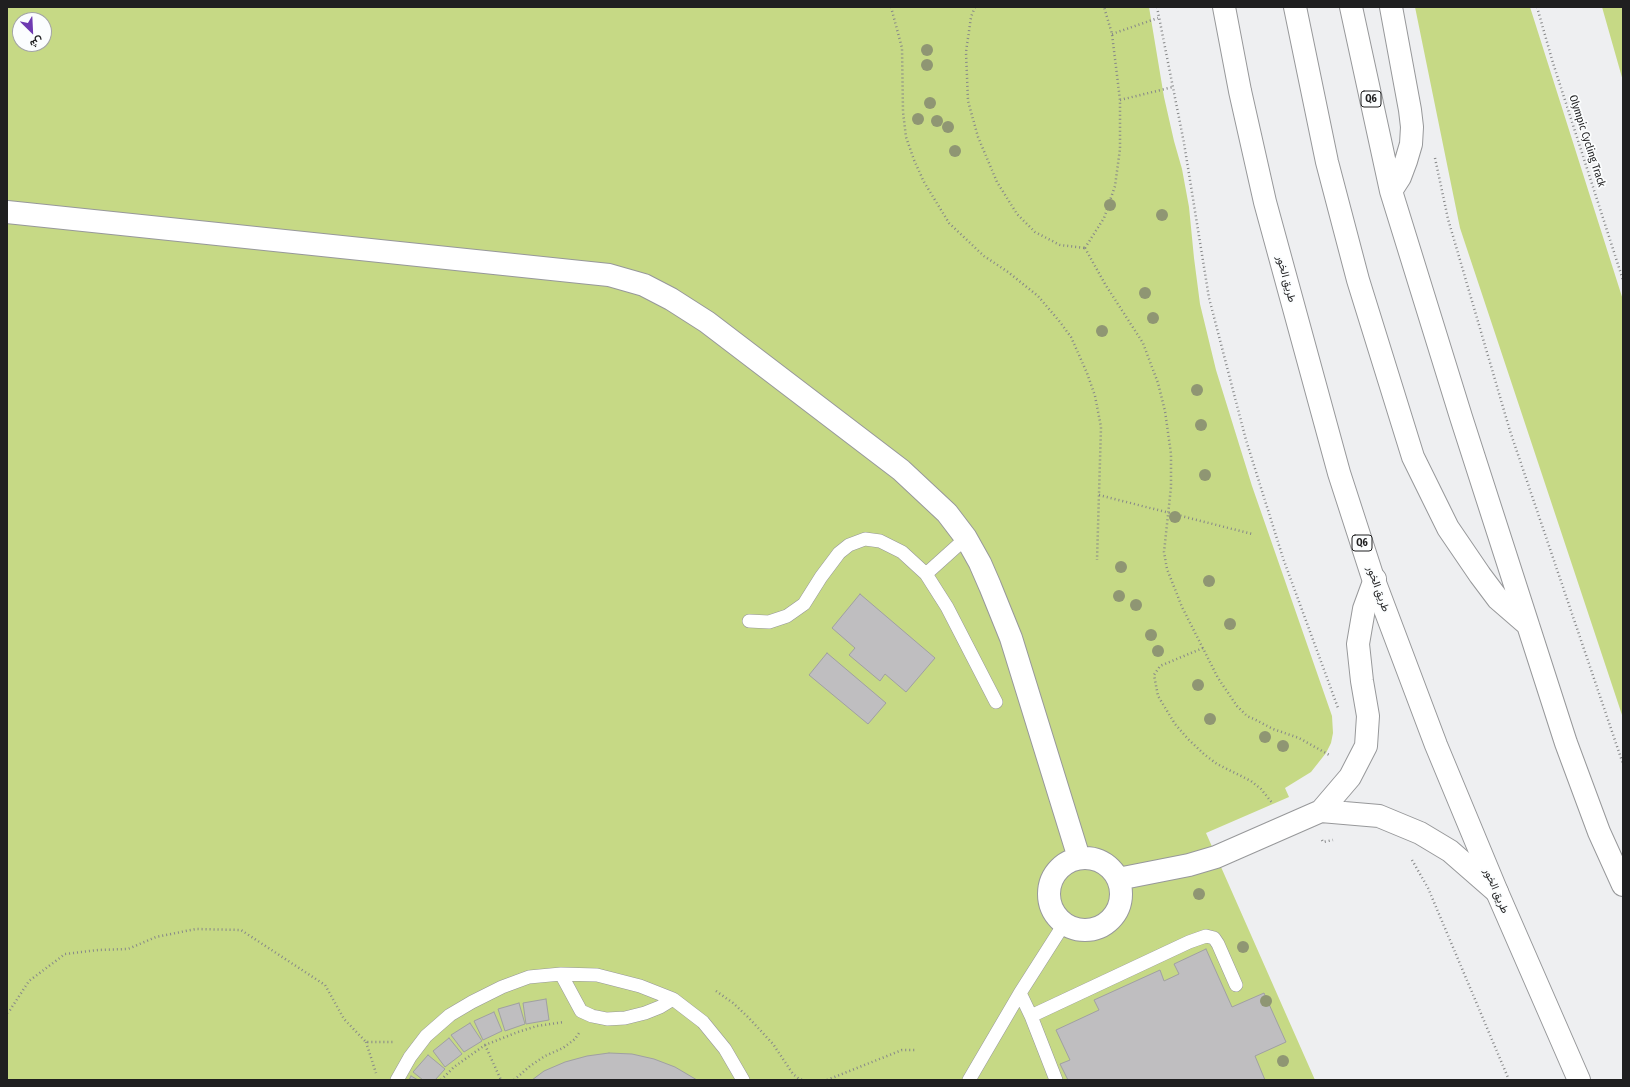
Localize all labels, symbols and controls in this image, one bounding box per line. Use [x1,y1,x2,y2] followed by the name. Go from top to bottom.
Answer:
[12,12,52,52] north arrow
[28,34,45,51] text: ش
[1361,91,1381,107] road number: Q6
[1566,93,1608,189] street label: Olympic Cycling Track
[1273,254,1299,304] street label: طريق الخور
[1352,535,1372,551] road number: Q6
[1364,564,1392,614] street label: طريق الخور
[1481,866,1511,916] street label: طريق الخور

